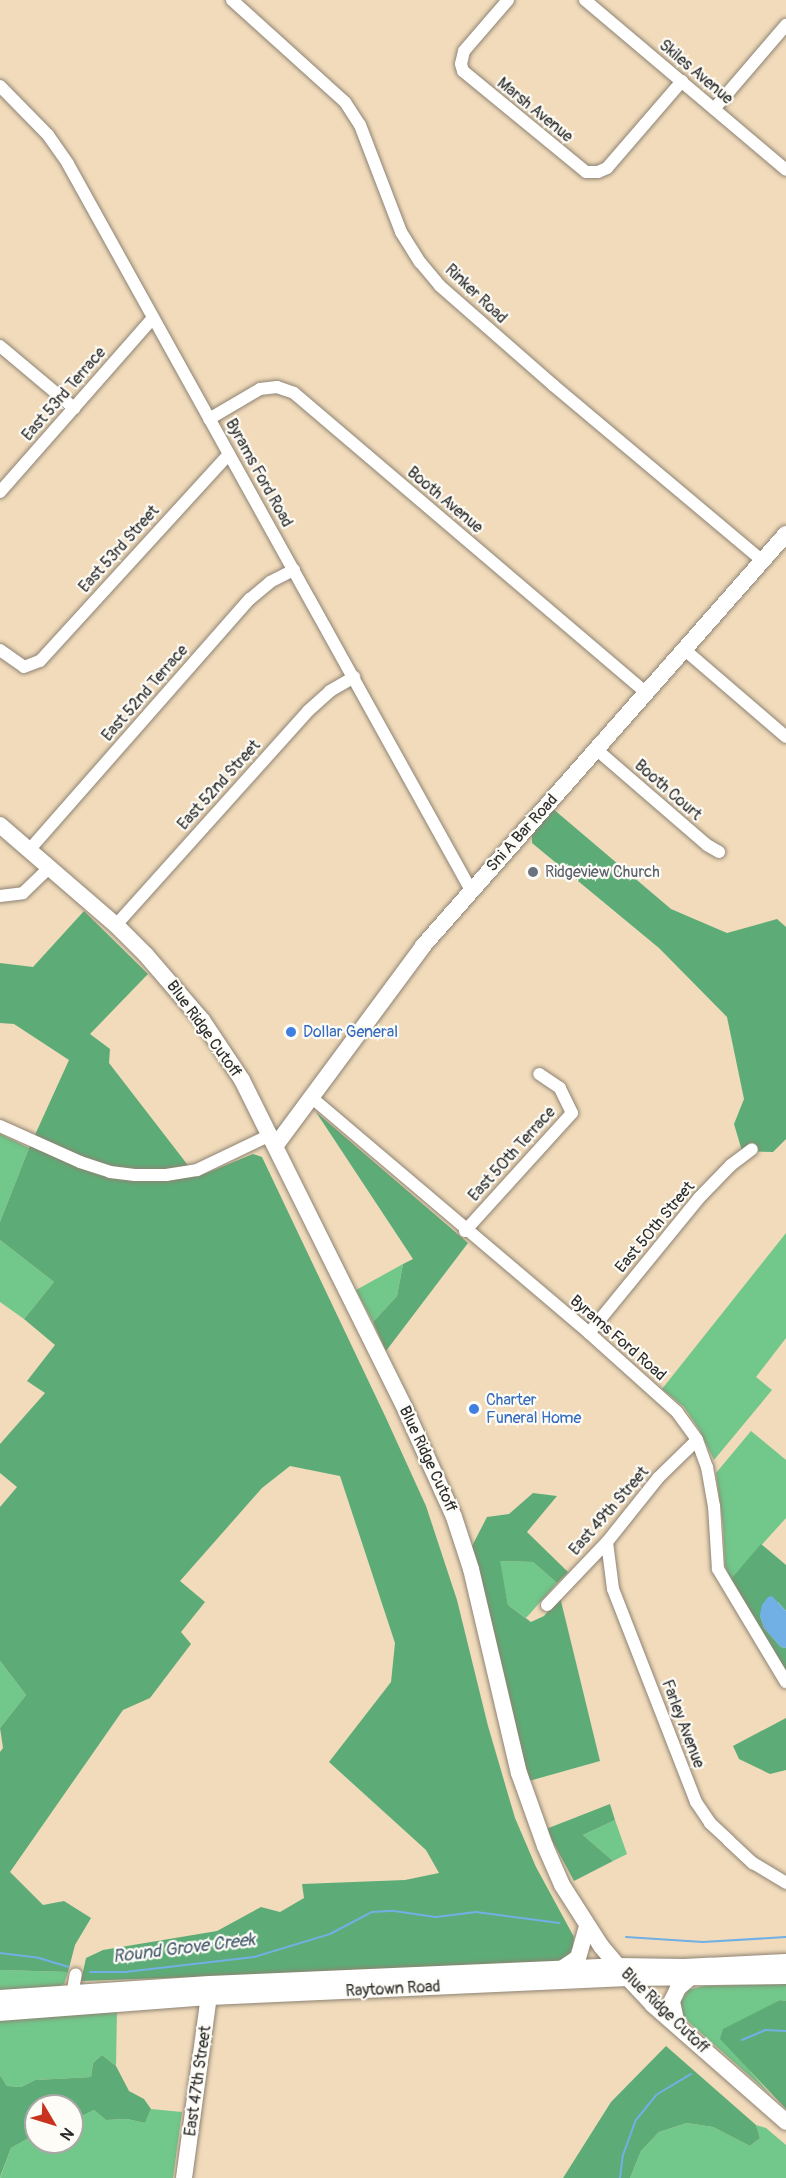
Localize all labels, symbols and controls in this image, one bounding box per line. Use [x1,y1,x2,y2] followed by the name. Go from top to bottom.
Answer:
[655,36,737,108] street label: Skiles Avenue
[493,74,577,146] street label: Marsh Avenue
[441,260,511,328] street label: Rinker Road
[18,343,110,445] street label: East 53rd Terrace
[221,415,297,531] street label: Byrams Ford Road
[403,463,487,537] street label: Booth Avenue
[75,502,163,596] street label: East 53rd Street
[98,641,192,745] street label: East 52nd Terrace
[174,736,264,834] street label: East 52nd Street
[631,756,705,824] street label: Booth Court
[482,790,562,876] street label: Sni A Bar Road
[545,862,660,882] place label: Ridgeview Church
[526,865,540,879] marker: Ridgeview Church
[162,977,246,1081] street label: Blue Ridge Cutoff
[303,1022,398,1042] place label: Dollar General
[284,1025,298,1039] marker: Dollar General
[465,1103,559,1205] street label: East 50th Terrace
[611,1177,699,1277] street label: East 50th Street
[566,1291,670,1385] street label: Byrams Ford Road
[486,1390,581,1428] place label: Charter Funeral Home
[467,1402,481,1416] marker: Charter Funeral Home
[395,1403,461,1515] street label: Blue Ridge Cutoff
[565,1463,653,1559] street label: East 49th Street
[657,1677,709,1771] street label: Farley Avenue
[112,1930,256,1968] water label: Round Grove Creek
[617,1964,713,2058] street label: Blue Ridge Cutoff
[345,1977,441,2001] street label: Raytown Road
[181,2025,215,2137] street label: East 47th Street
[24,2094,84,2154] north arrow
[55,2123,78,2144] text: N

